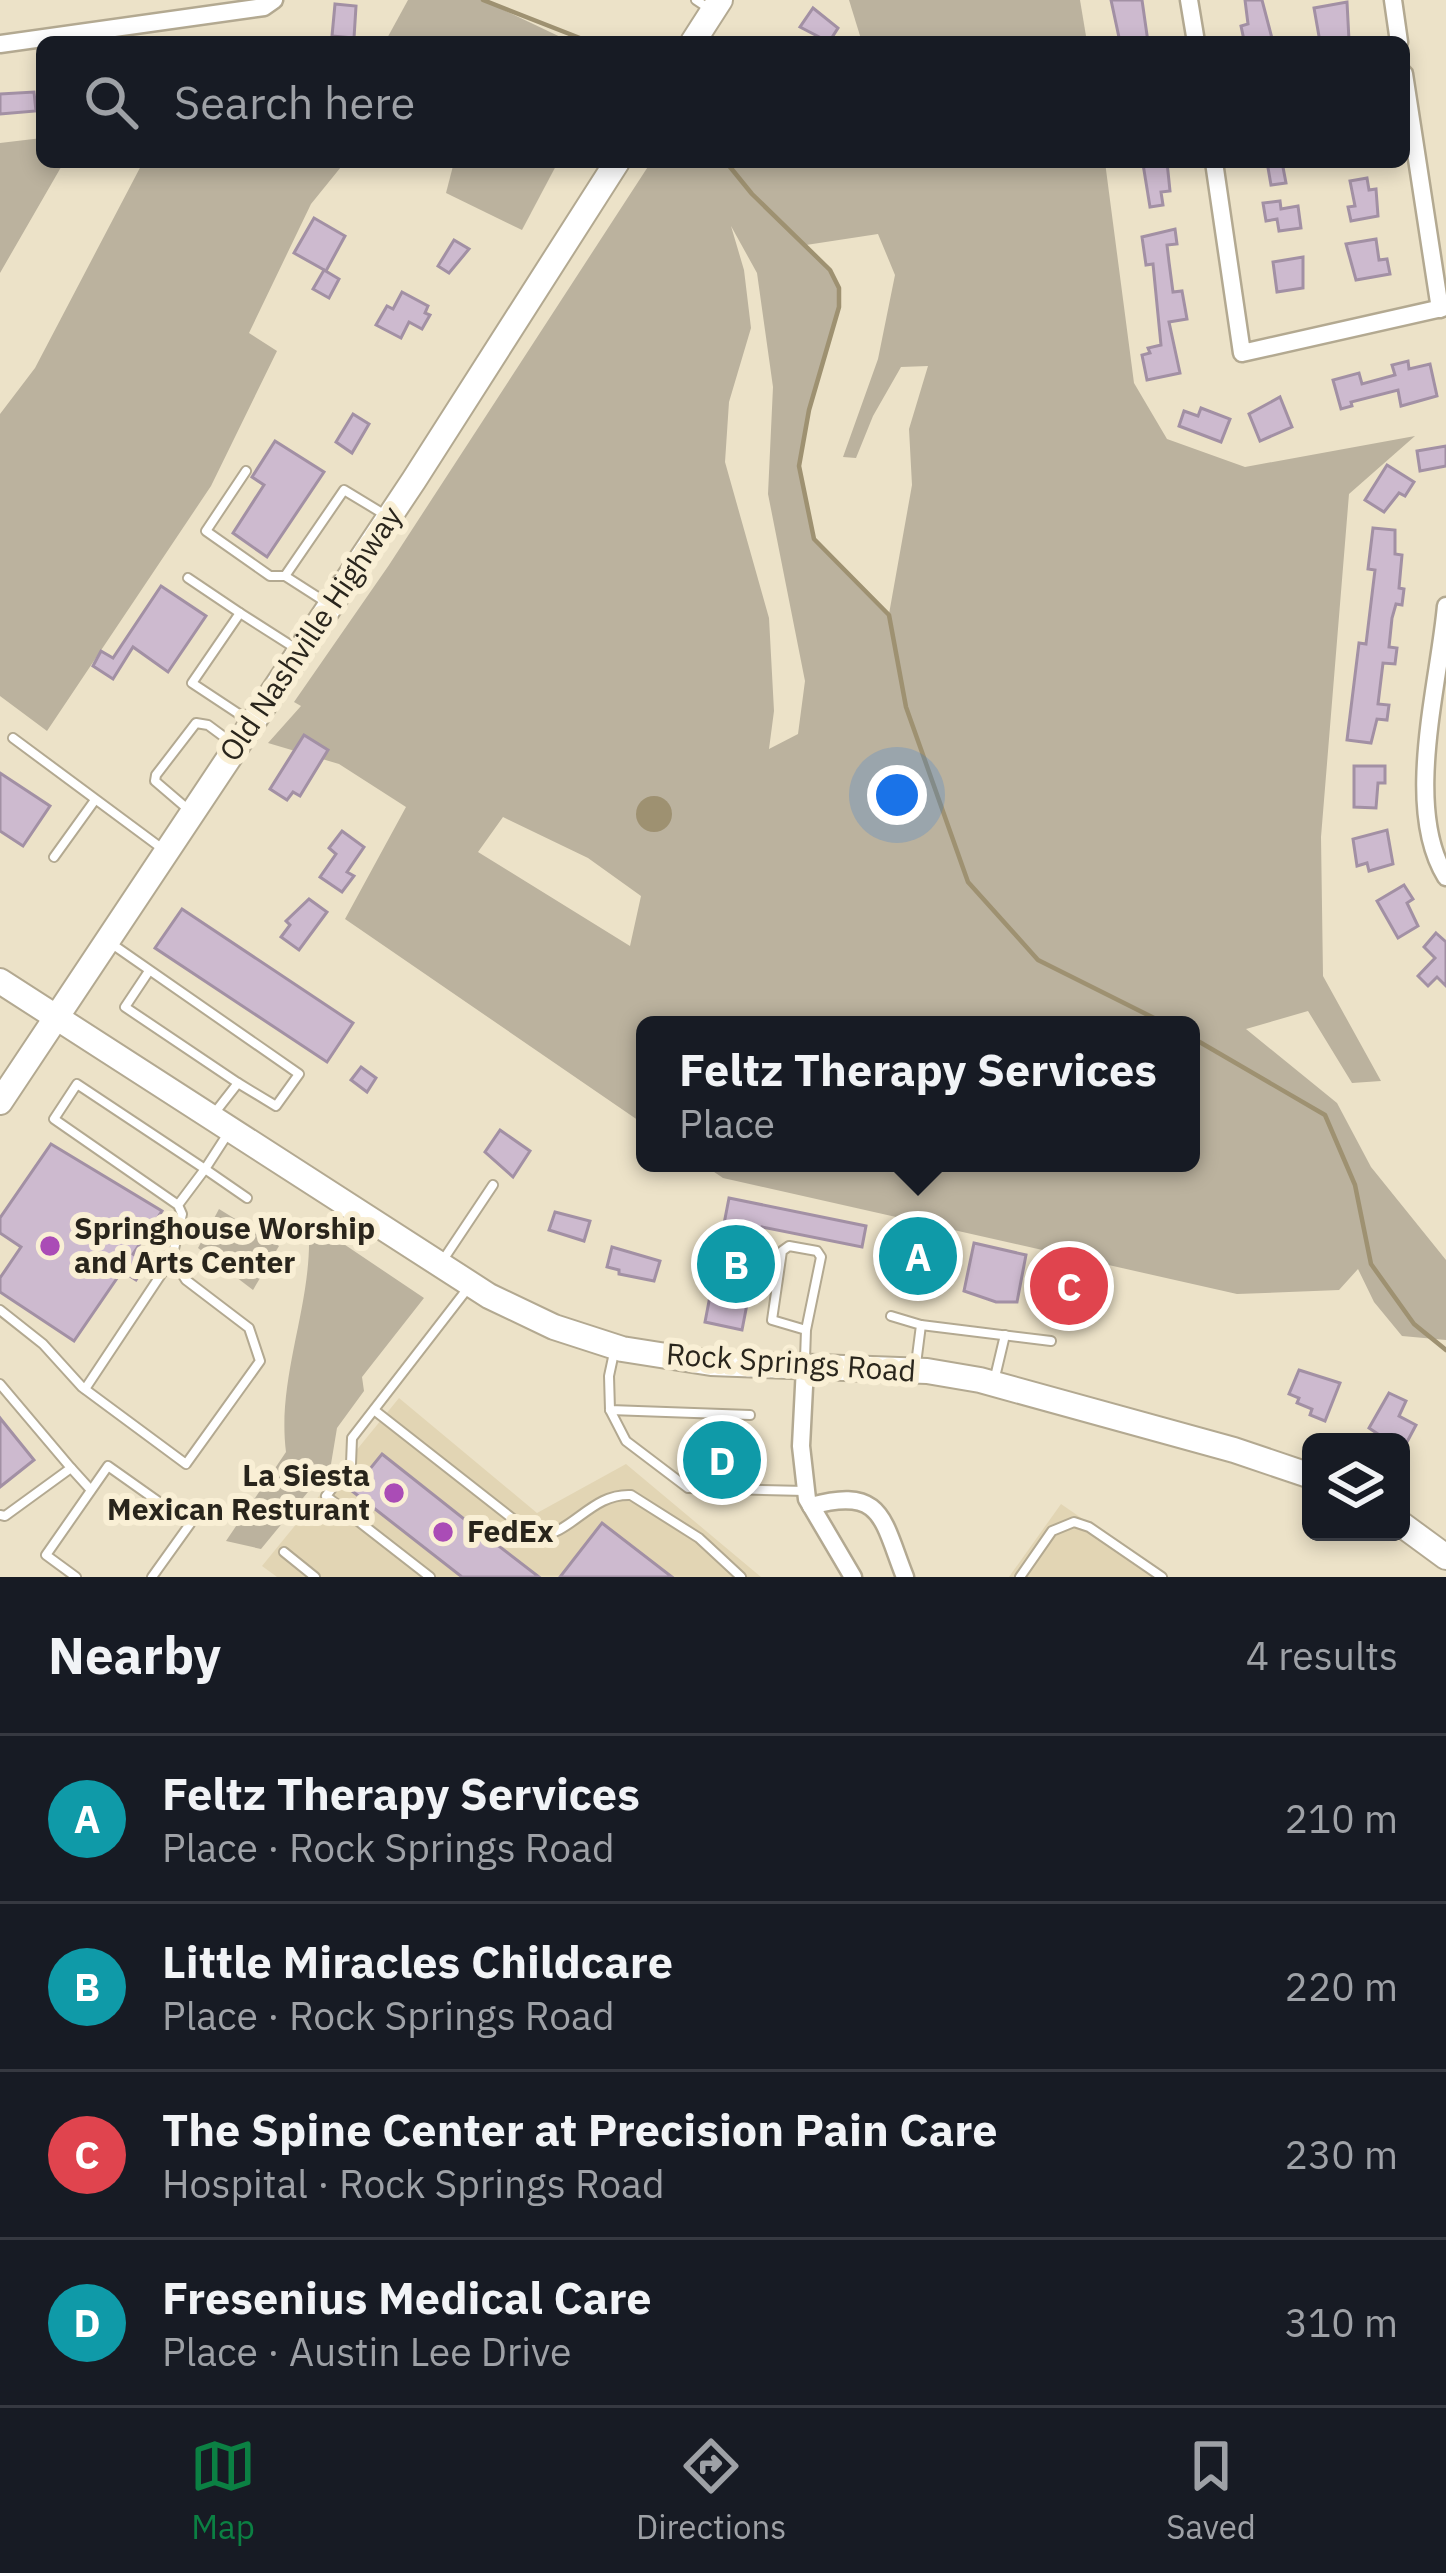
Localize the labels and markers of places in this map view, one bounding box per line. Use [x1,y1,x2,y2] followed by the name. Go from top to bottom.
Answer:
[74,1208,375,1281] place label: Springhouse Worship and Arts Center
[879,1211,957,1301] pin: A
[697,1219,775,1309] pin: B
[37,1233,63,1259] marker: Springhouse Worship and Arts Center
[1030,1241,1108,1331] pin: C
[683,1415,761,1505] pin: D
[107,1455,370,1528] place label: La Siesta Mexican Resturant
[381,1480,407,1506] marker: La Siesta Mexican Resturant
[467,1511,554,1550] place label: FedEx
[430,1519,456,1545] marker: FedEx

